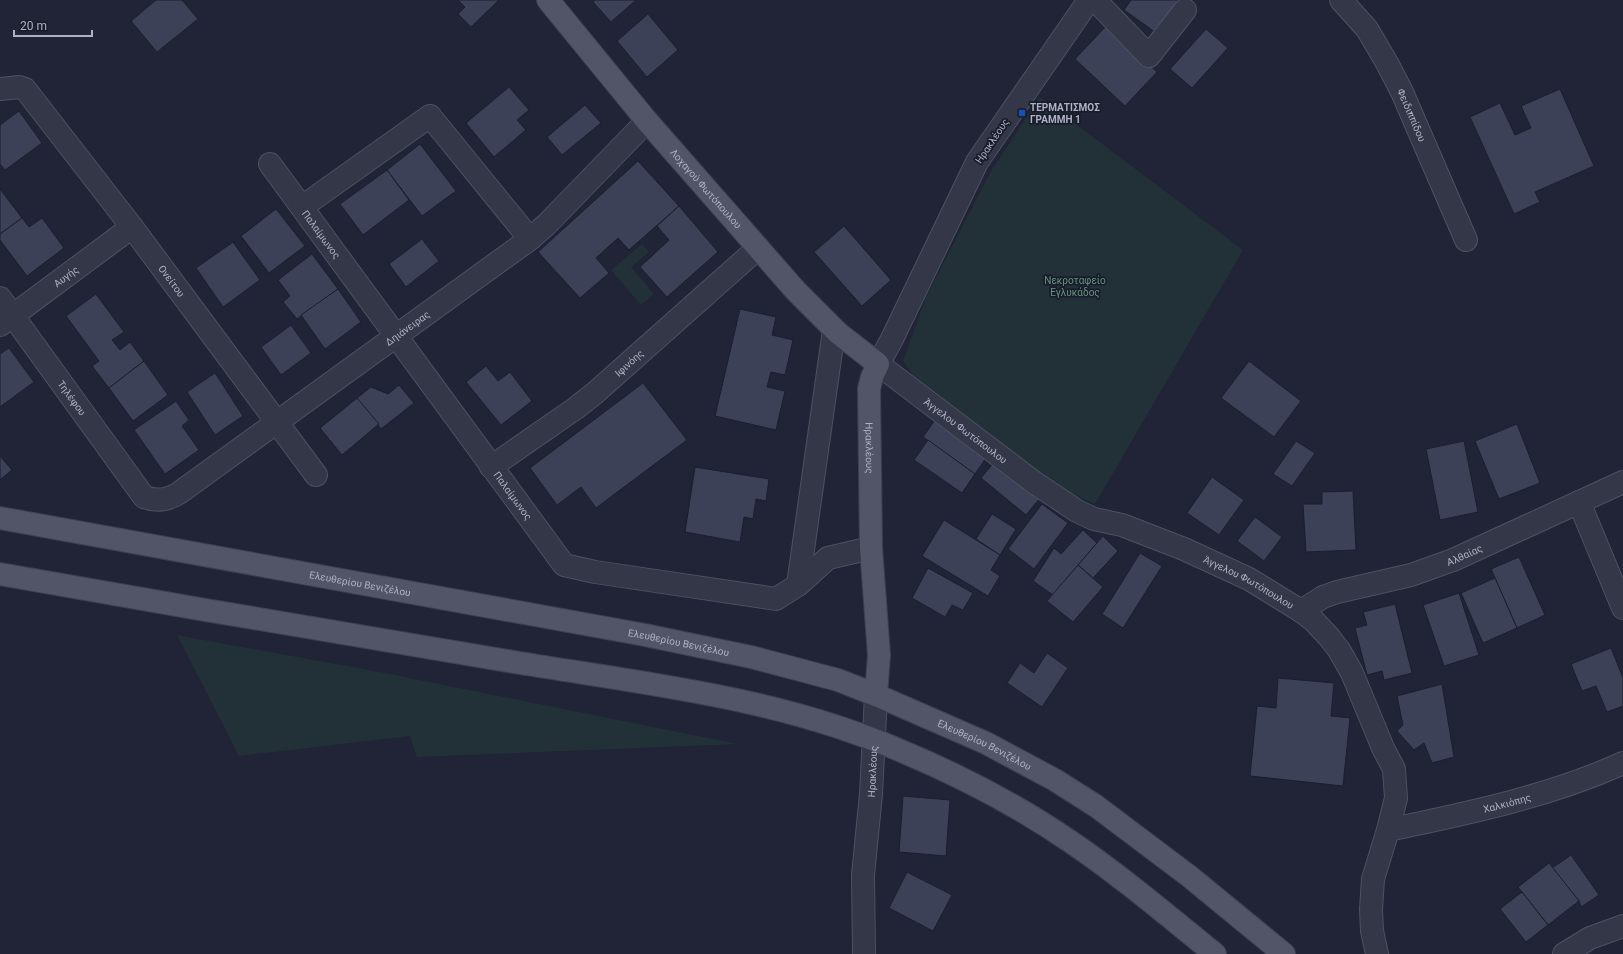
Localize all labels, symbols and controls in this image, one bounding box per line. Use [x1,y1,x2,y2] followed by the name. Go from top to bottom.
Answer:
[14,12,92,38] scale bar
[20,19,47,33] text: 20 m
[1396,87,1428,143] street label: Φειδιππίδου
[1030,102,1100,125] place label: ΤΕΡΜΑΤΙΣΜΟΣ ΓΡΑΜΜΗ 1
[1017,108,1027,118] marker: ΤΕΡΜΑΤΙΣΜΟΣ ΓΡΑΜΜΗ 1
[973,117,1012,166] street label: Ηρακλέους
[668,146,744,230] street label: Λοχαγού Φωτόπουλου
[300,208,343,261] street label: Παλαίμωνος
[51,263,81,289] street label: Αυγής
[157,263,187,299] street label: Ονείτου
[1044,275,1106,299] park label: Νεκροταφείο Εγλυκάδος
[383,308,432,347] street label: Δηιάνειρας
[612,347,646,378] street label: Ιφινόης
[56,378,88,417] street label: Τηλέφου
[922,396,1009,465] street label: Άγγελου Φωτόπουλου
[863,422,876,474] street label: Ηρακλέους
[492,469,534,522] street label: Παλαίμωνος
[1445,542,1484,567] street label: Αλθαίας
[1202,553,1296,611] street label: Άγγελου Φωτόπουλου
[309,569,412,598] street label: Ελευθερίου Βενιζέλου
[627,627,730,658] street label: Ελευθερίου Βενιζέλου
[936,717,1033,772] street label: Ελευθερίου Βενιζέλου
[865,745,880,797] street label: Ηρακλέους
[1482,791,1532,814] street label: Χαλκιόπης

